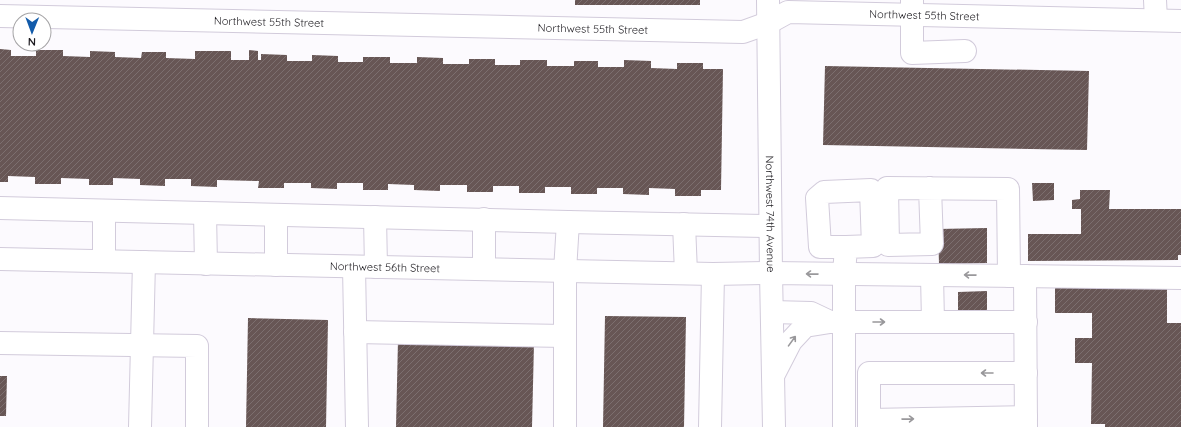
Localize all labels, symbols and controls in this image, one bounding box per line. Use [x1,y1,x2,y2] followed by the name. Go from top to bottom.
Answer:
[869,7,980,23] street label: Northwest 55th Street
[12,12,52,52] north arrow
[214,14,325,30] street label: Northwest 55th Street
[538,21,648,37] street label: Northwest 55th Street
[28,35,36,49] text: N
[763,155,778,273] street label: Northwest 74th Avenue
[330,259,440,275] street label: Northwest 56th Street
[806,270,819,278] one-way arrow
[964,271,977,279] one-way arrow
[872,318,885,326] one-way arrow
[788,336,796,347] one-way arrow
[981,369,994,377] one-way arrow
[901,415,914,423] one-way arrow

